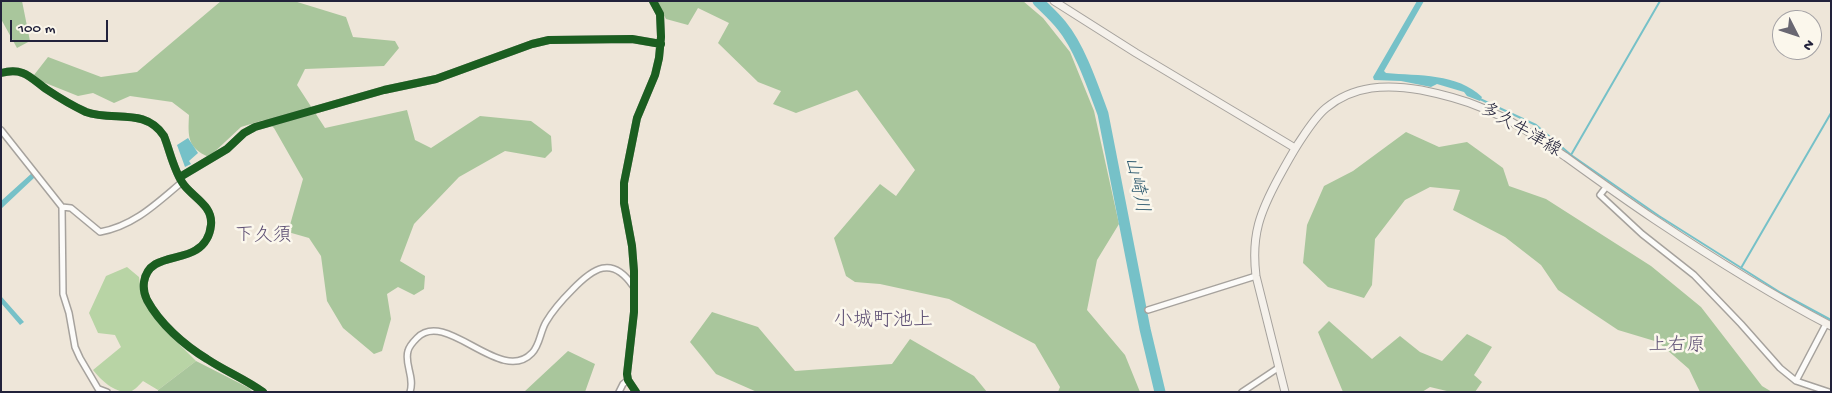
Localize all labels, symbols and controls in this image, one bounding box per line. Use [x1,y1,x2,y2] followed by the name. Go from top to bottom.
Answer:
[12,10,110,42] scale bar
[1772,10,1822,60] north arrow
[18,20,55,38] text: 100 m
[1799,35,1817,54] text: N
[1476,99,1564,163] street label: 多久牛津線
[1118,155,1152,215] water label: 山崎川
[235,226,291,248] district label: 下久須
[833,310,933,334] district label: 小城町池上
[1649,336,1705,358] district label: 上右原

